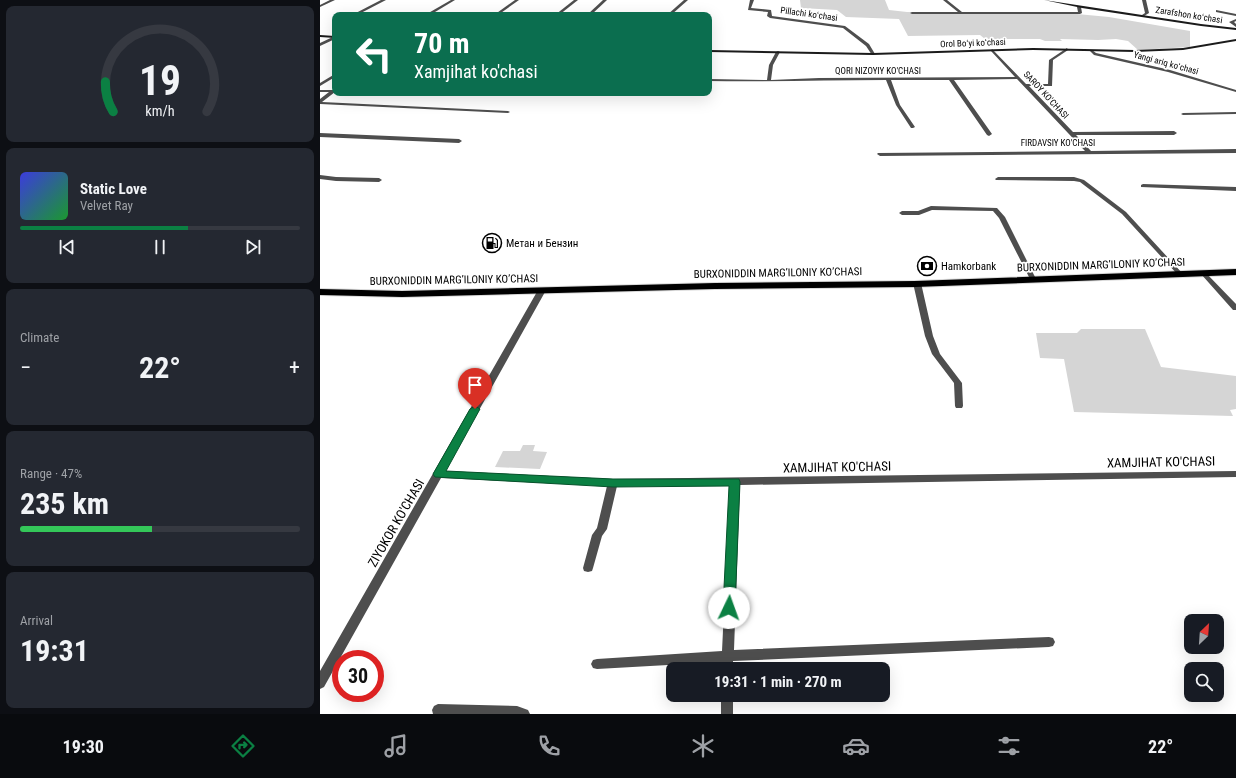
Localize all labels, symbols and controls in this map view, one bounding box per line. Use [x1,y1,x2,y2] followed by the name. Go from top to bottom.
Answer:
[780,5,838,23] street label: Pillachi koʻchasi
[1155,5,1223,25] street label: Zarafshon koʻchasi
[414,27,470,60] text: 70 m
[348,28,400,80] icon: left
[940,37,1006,49] street label: Orol Boʻyi koʻchasi
[1132,50,1200,76] street label: Yangi ariq koʻchasi
[139,56,181,105] text: 19
[414,61,538,82] text: Xamjihat ko'chasi
[835,66,921,76] street label: QORI NIZOYIY KO'CHASI
[1021,69,1071,121] street label: SAROY KO'CHASI
[145,102,175,118] text: km/h
[1021,138,1095,148] street label: FIRDAVSIY KO'CHASI
[80,180,147,198] text: Static Love
[80,198,133,213] text: Velvet Ray
[481,232,503,254] fuel station icon: Метан и Бензин
[56,236,78,258] icon: previous
[149,236,171,258] icon: pause
[242,236,264,258] icon: next
[506,237,578,250] place label: Метан и Бензин
[916,255,938,277] bank icon: Hamkorbank
[1017,256,1185,274] street label: BURXONIDDIN MARG’ILONIY KO’CHASI
[941,260,996,273] place label: Hamkorbank
[694,265,862,281] street label: BURXONIDDIN MARG’ILONIY KO’CHASI
[370,272,538,288] street label: BURXONIDDIN MARG’ILONIY KO’CHASI
[20,330,59,345] text: Climate
[139,350,181,385] text: 22°
[20,355,31,380] text: −
[289,355,300,380] text: +
[458,368,492,409] pin
[464,374,486,396] icon: arrive
[1107,454,1215,470] street label: XAMJIHAT KO'CHASI
[783,459,891,475] street label: XAMJIHAT KO'CHASI
[20,466,82,481] text: Range · 47%
[365,476,427,570] street label: ZIYOKOR KO'CHASI
[20,486,109,521] text: 235 km
[708,587,750,629] position arrow
[20,613,53,628] text: Arrival
[1184,614,1224,654] north arrow
[1184,614,1224,702] map controls
[20,633,89,668] text: 19:31
[332,650,384,702] speed limit sign: 30
[1184,662,1224,702] button: search
[714,673,842,691] text: 19:31 · 1 min · 270 m
[229,732,257,760] icon: directions
[382,732,410,760] icon: music
[535,732,563,760] icon: phone
[689,732,717,760] icon: climate
[842,732,870,760] icon: car
[995,732,1023,760] icon: filters
[63,736,104,757] text: 19:30
[1148,736,1173,757] text: 22°

